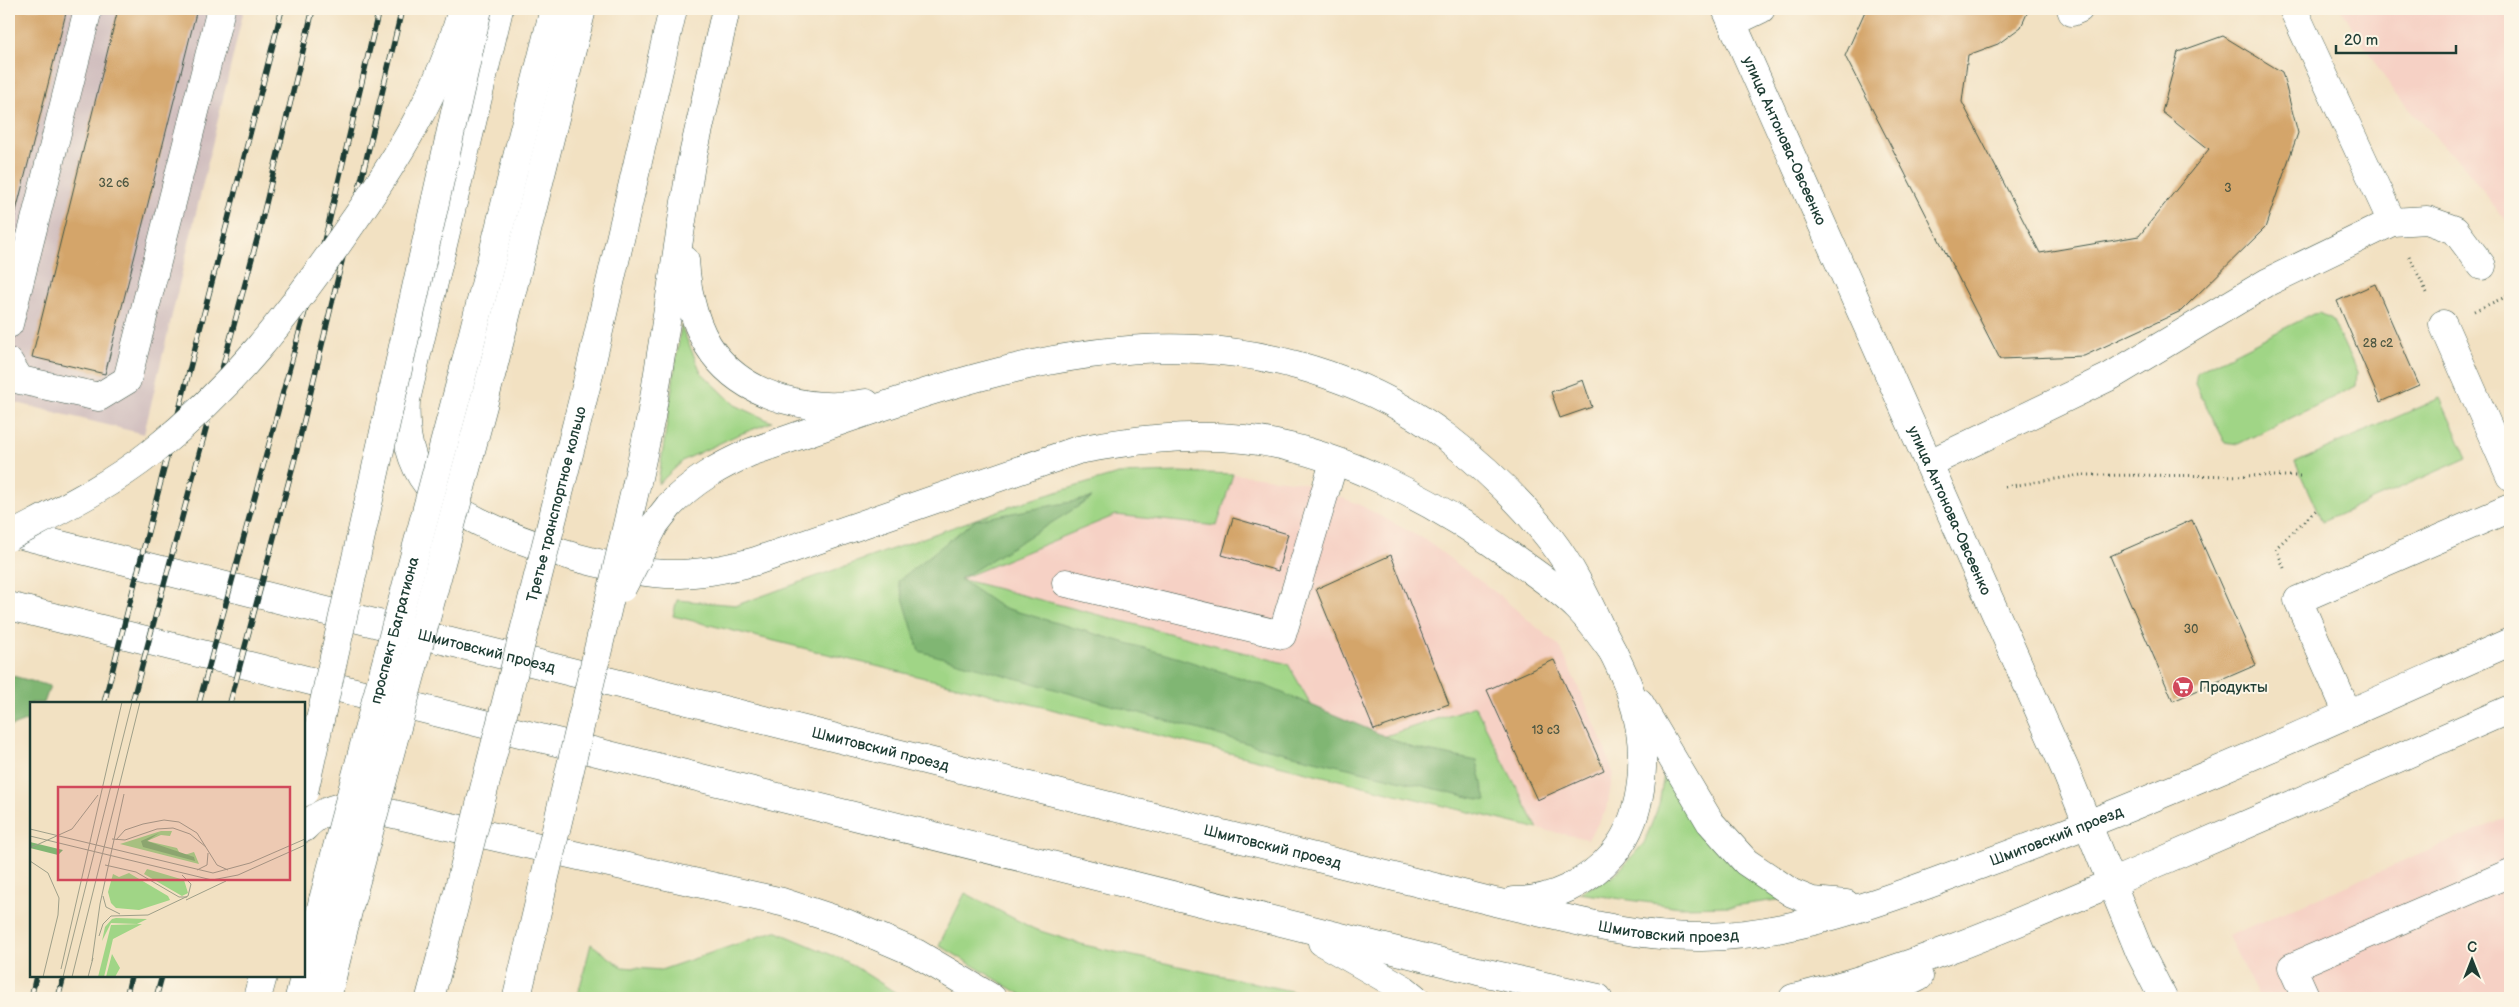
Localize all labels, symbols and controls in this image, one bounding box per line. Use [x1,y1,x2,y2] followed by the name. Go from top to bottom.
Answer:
[2336,22,2456,54] scale bar
[2344,31,2378,50] text: 20 m
[1738,53,1830,228] street label: улица Антонова-Овсеенко
[99,176,129,191] house number: 32 с6
[2224,181,2232,196] house number: 3
[2363,336,2393,351] house number: 28 с2
[523,404,591,604] street label: Третье транспортное кольцо
[1903,423,1995,598] street label: улица Антонова-Овсеенко
[366,555,424,706] street label: проспект Багратиона
[2184,622,2198,637] house number: 30
[415,625,557,678] street label: Шмитовский проезд
[2171,675,2195,699] supermarket icon: Продукты
[2199,678,2268,697] place label: Продукты
[30,702,305,977] inset map
[809,723,951,776] street label: Шмитовский проезд
[1532,723,1560,738] house number: 13 с3
[1987,802,2126,871] street label: Шмитовский проезд
[1201,821,1343,873] street label: Шмитовский проезд
[1596,917,1740,947] street label: Шмитовский проезд
[2446,934,2496,984] north arrow
[2467,939,2477,956] text: С

